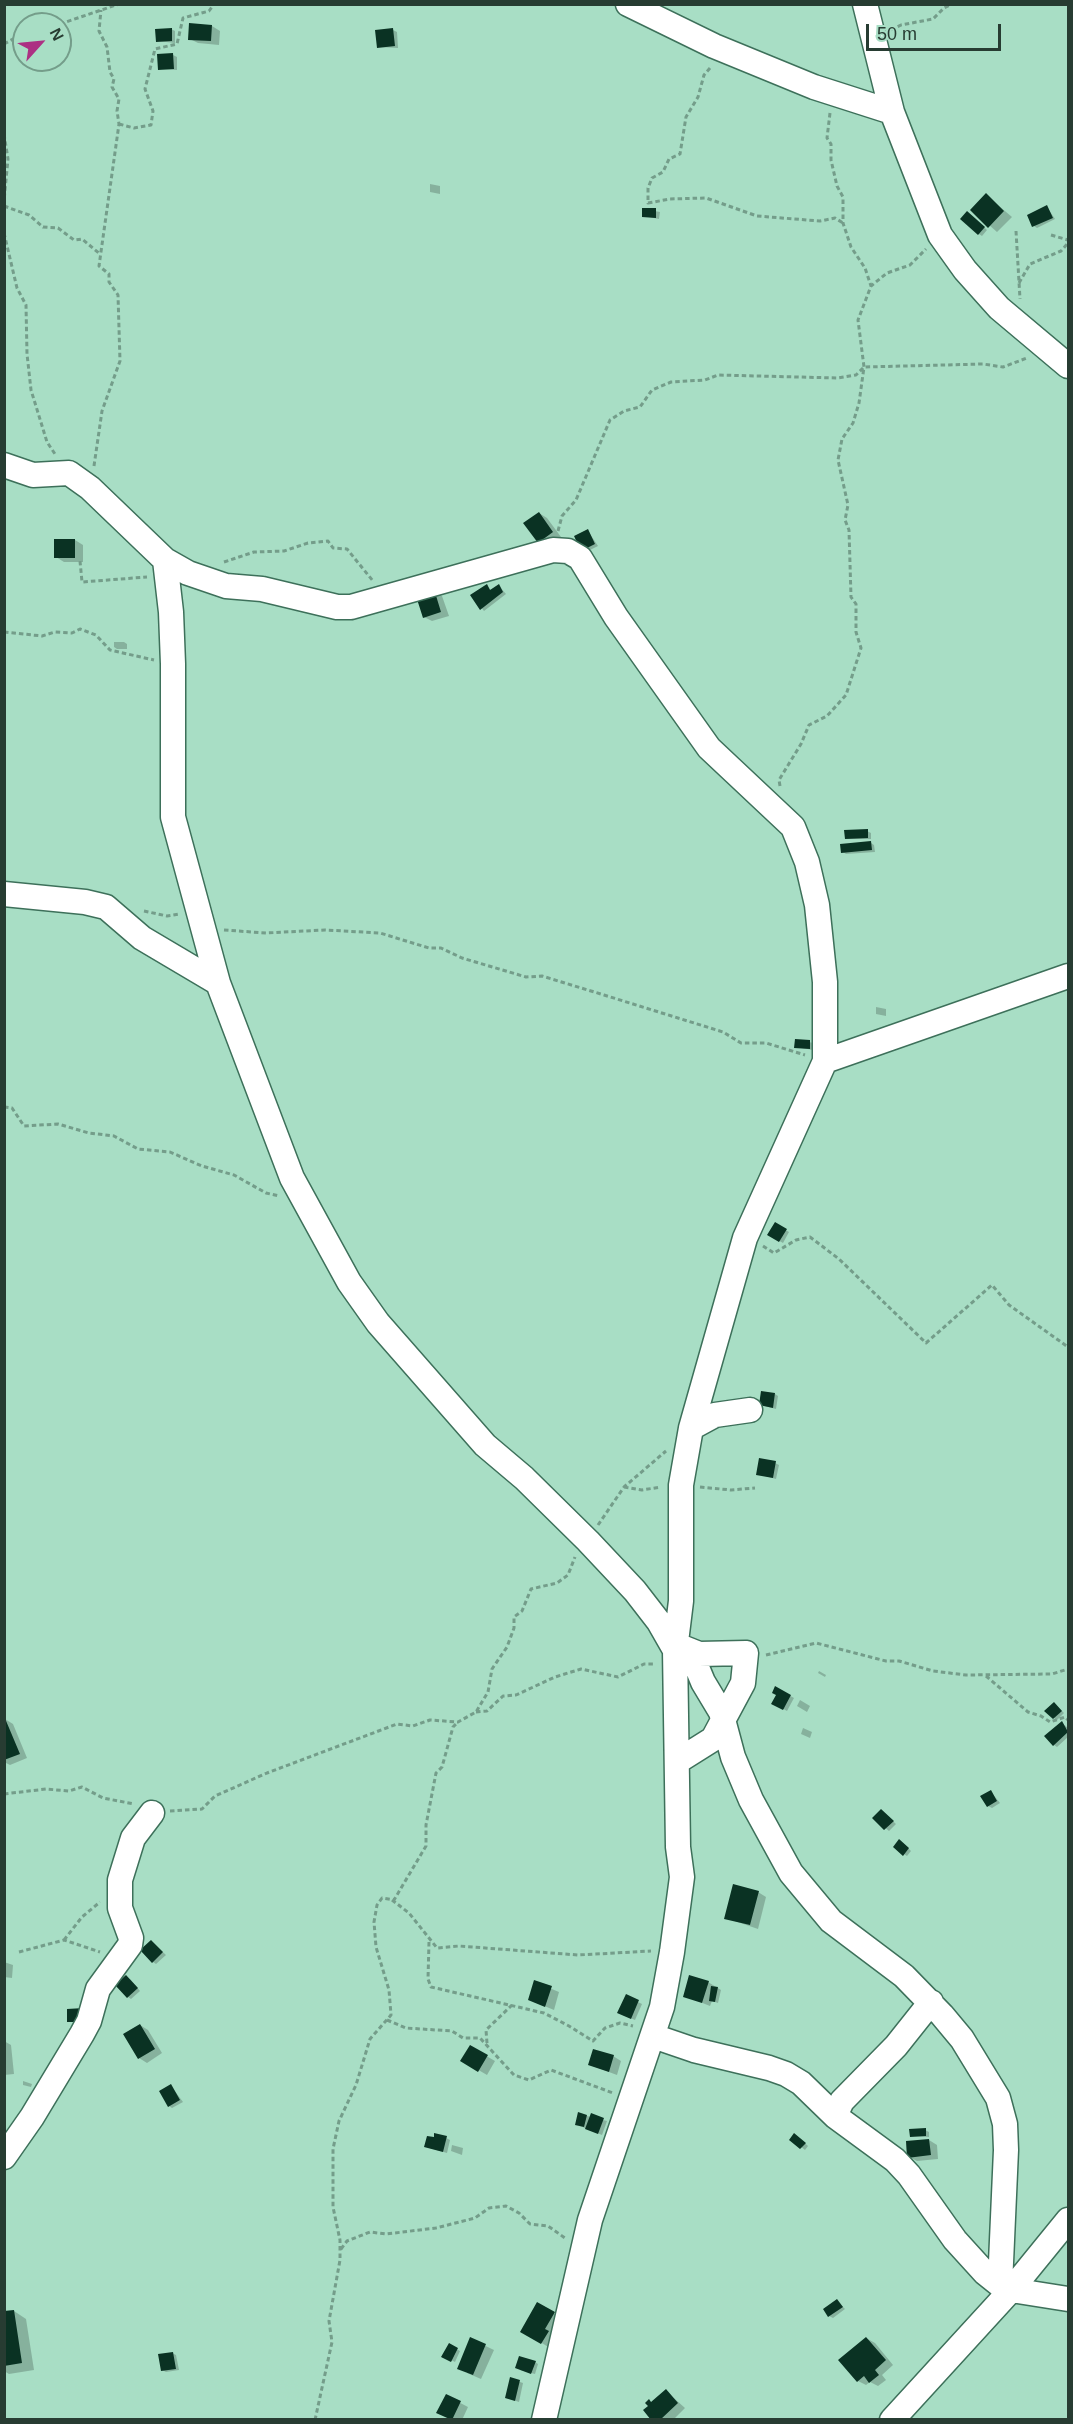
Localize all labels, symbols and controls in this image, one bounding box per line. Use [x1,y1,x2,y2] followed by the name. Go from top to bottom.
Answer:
[12,12,72,72] north arrow
[869,12,1004,50] scale bar
[877,24,917,44] text: 50 m
[47,25,67,44] text: N

